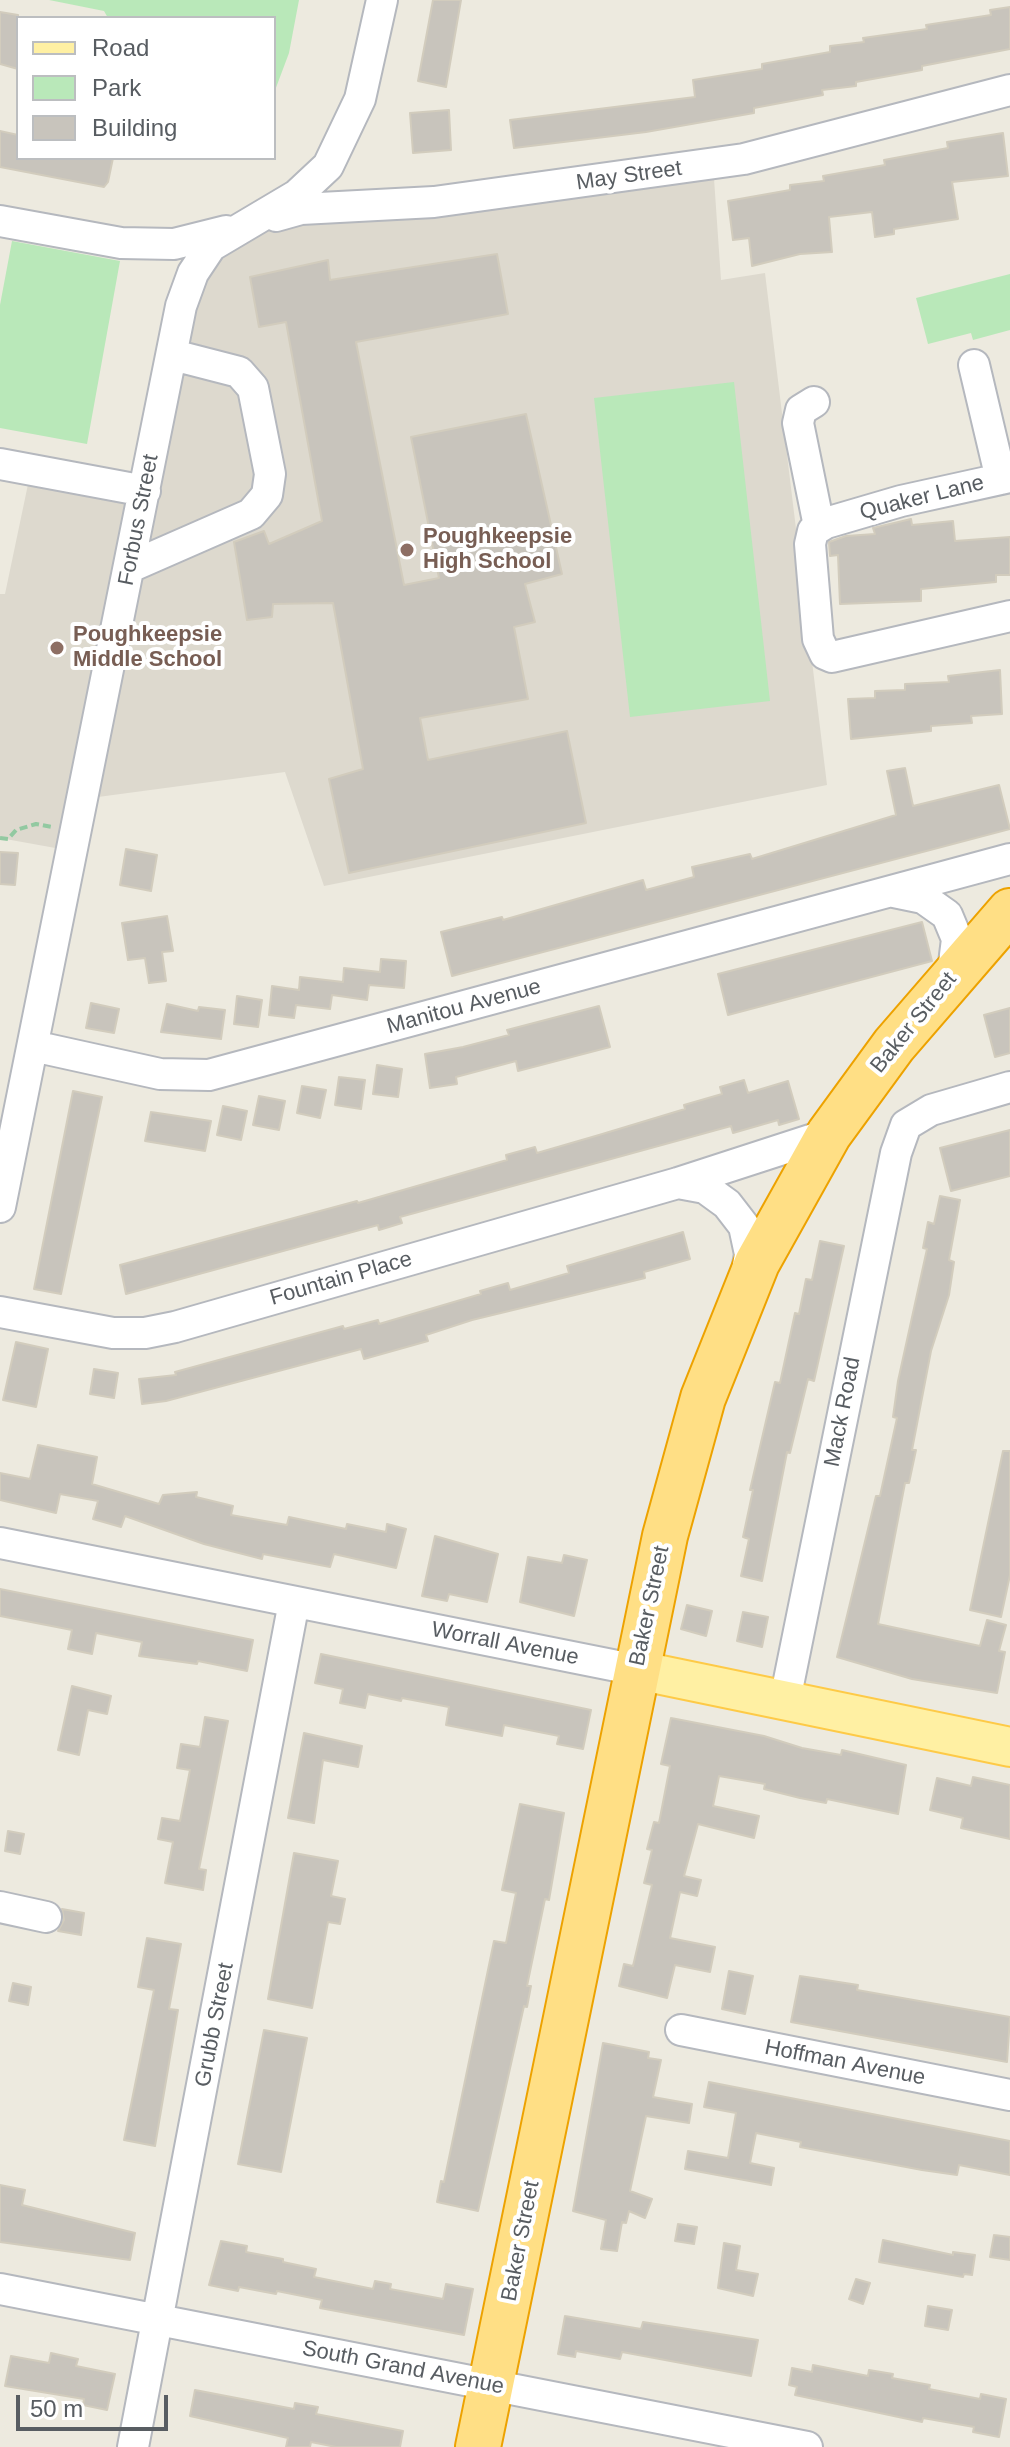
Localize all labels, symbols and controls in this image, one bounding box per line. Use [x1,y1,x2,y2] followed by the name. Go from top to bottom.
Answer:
[16,16,276,160] legend
[92,34,149,61] text: Road
[92,74,141,101] text: Park
[92,114,177,141] text: Building
[574,156,684,196] street label: May Street
[113,452,165,588] street label: Forbus Street
[857,470,987,526] street label: Quaker Lane
[423,524,572,576] place label: Poughkeepsie High School
[398,541,416,559] marker: Poughkeepsie High School
[73,622,222,674] place label: Poughkeepsie Middle School
[48,639,66,657] marker: Poughkeepsie Middle School
[865,967,963,1079] street label: Baker Street
[384,974,544,1040] street label: Manitou Avenue
[267,1246,415,1312] street label: Fountain Place
[819,1355,867,1469] street label: Mack Road
[624,1543,676,1669] street label: Baker Street
[429,1617,581,1671] street label: Worrall Avenue
[190,1961,240,2089] street label: Grubb Street
[762,2034,928,2092] street label: Hoffman Avenue
[496,2178,546,2304] street label: Baker Street
[300,2335,506,2401] street label: South Grand Avenue
[20,2379,172,2429] scale bar
[30,2395,83,2422] text: 50 m

